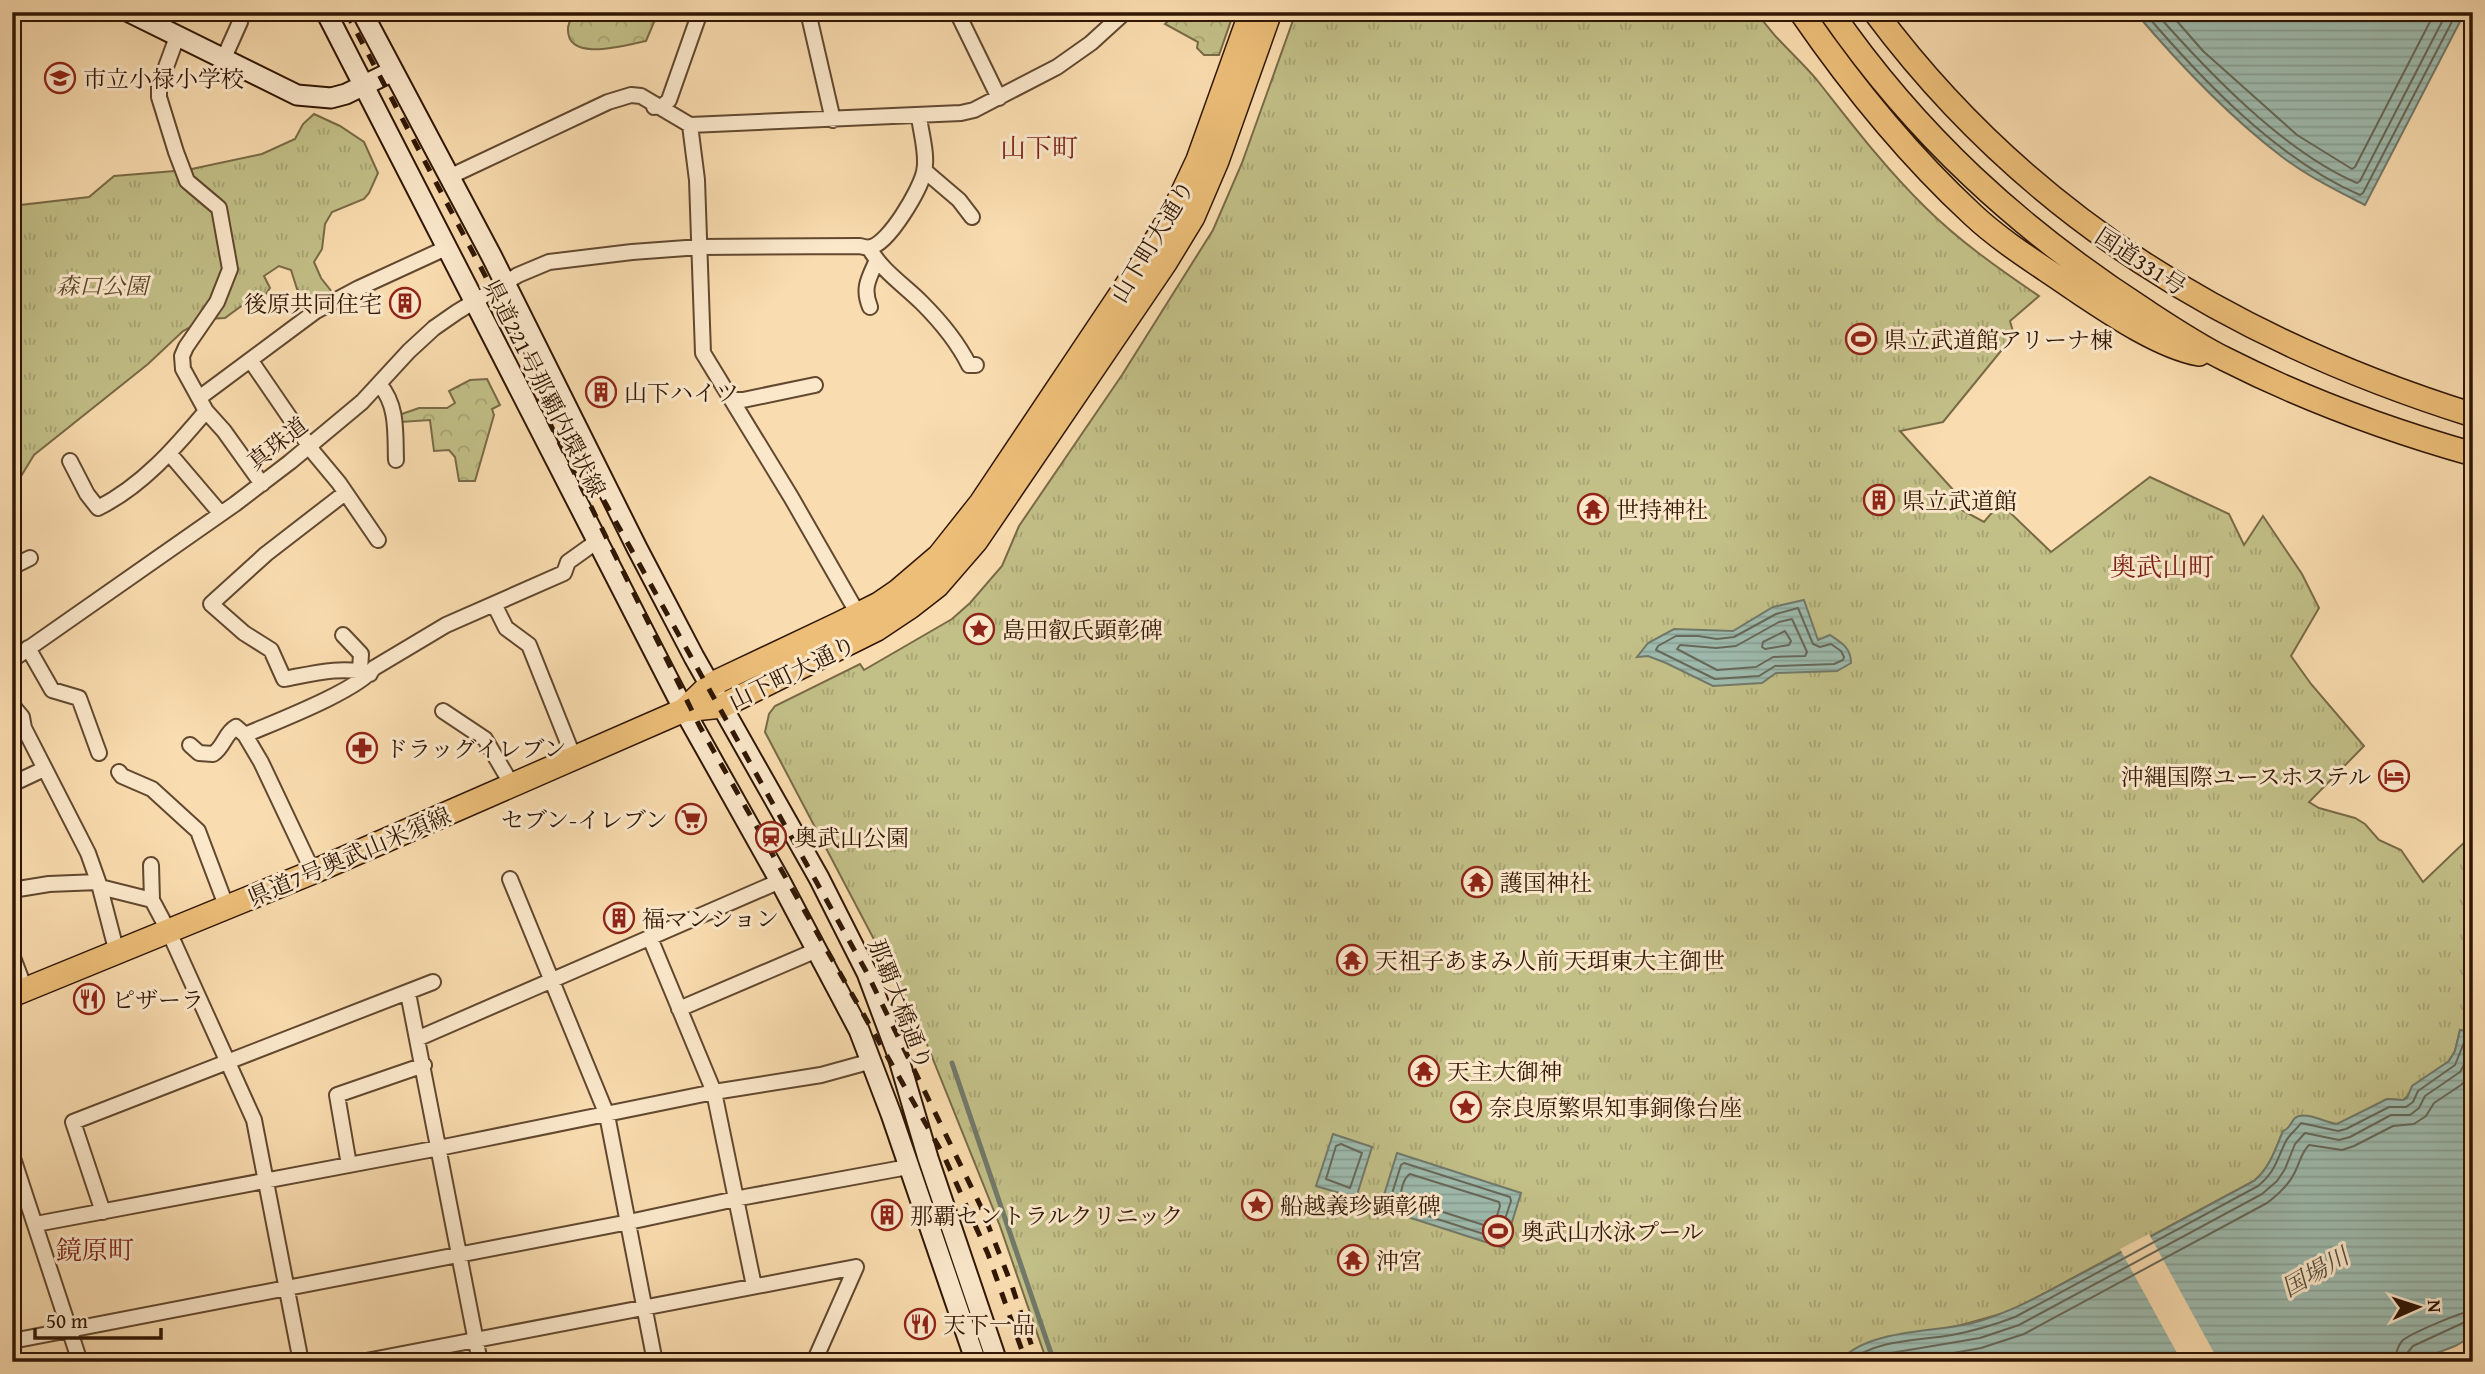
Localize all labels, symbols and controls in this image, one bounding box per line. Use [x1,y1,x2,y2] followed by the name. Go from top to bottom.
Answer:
[43,61,77,95] school or university icon: 市立小禄小学校
[83,62,244,95] place label: 市立小禄小学校
[1000,128,1078,167] district label: 山下町
[1102,173,1202,309] street label: 山下町大通り
[2089,219,2193,303] street label: 国道331号
[56,269,152,302] park label: 森口公園
[476,273,614,503] street label: 県道221号那覇内環状線
[388,286,422,320] building icon: 後原共同住宅
[244,287,382,320] place label: 後原共同住宅
[1844,322,1878,356] sports icon: 県立武道館アリーナ棟
[1884,323,2113,356] place label: 県立武道館アリーナ棟
[584,375,618,409] building icon: 山下ハイツ
[624,376,739,409] place label: 山下ハイツ
[240,409,314,477] street label: 真珠道
[1862,483,1896,517] building icon: 県立武道館
[1902,484,2017,517] place label: 県立武道館
[1576,492,1610,526] temple icon: 世持神社
[1616,493,1708,526] place label: 世持神社
[2110,547,2214,586] district label: 奥武山町
[962,612,996,646] place icon: 島田叡氏顕彰碑
[1002,613,1163,646] place label: 島田叡氏顕彰碑
[723,627,861,717] street label: 山下町大通り
[345,731,379,765] pharmacy icon: ドラッグイレブン
[385,732,566,765] place label: ドラッグイレブン
[2377,759,2411,793] hotel icon: 沖縄国際ユースホステル
[2121,760,2371,793] place label: 沖縄国際ユースホステル
[242,798,456,914] street label: 県道7号奥武山米須線
[674,802,708,836] supermarket icon: セブン-イレブン
[501,803,668,836] place label: セブン-イレブン
[754,820,788,854] station icon: 奥武山公園
[794,821,909,854] place label: 奥武山公園
[1460,865,1494,899] temple icon: 護国神社
[1500,866,1592,899] place label: 護国神社
[602,901,636,935] building icon: 福マンション
[642,902,779,935] place label: 福マンション
[861,934,941,1074] street label: 那覇大橋通り
[1335,943,1369,977] temple icon: 天祖子あまみ人前 天珥東大主御世
[1375,944,1725,977] place label: 天祖子あまみ人前 天珥東大主御世
[72,982,106,1016] restaurant icon: ピザーラ
[112,983,204,1016] place label: ピザーラ
[1407,1054,1441,1088] temple icon: 天主大御神
[1447,1055,1562,1088] place label: 天主大御神
[1449,1090,1483,1124] place icon: 奈良原繁県知事銅像台座
[1489,1091,1742,1124] place label: 奈良原繁県知事銅像台座
[1240,1188,1274,1222] place icon: 船越義珍顕彰碑
[1280,1189,1441,1222] place label: 船越義珍顕彰碑
[870,1198,904,1232] building icon: 那覇セントラルクリニック
[910,1199,1183,1232] place label: 那覇セントラルクリニック
[1481,1214,1515,1248] sports icon: 奥武山水泳プール
[1521,1215,1704,1248] place label: 奥武山水泳プール
[56,1230,134,1269] district label: 鏡原町
[2275,1237,2358,1305] water label: 国場川
[1336,1243,1370,1277] temple icon: 沖宮
[1376,1244,1422,1277] place label: 沖宮
[2384,1272,2454,1342] north arrow
[35,1297,161,1341] scale bar
[2421,1299,2449,1313] text: N
[46,1305,88,1336] text: 50 m
[903,1307,937,1341] restaurant icon: 天下一品
[943,1308,1035,1341] place label: 天下一品

